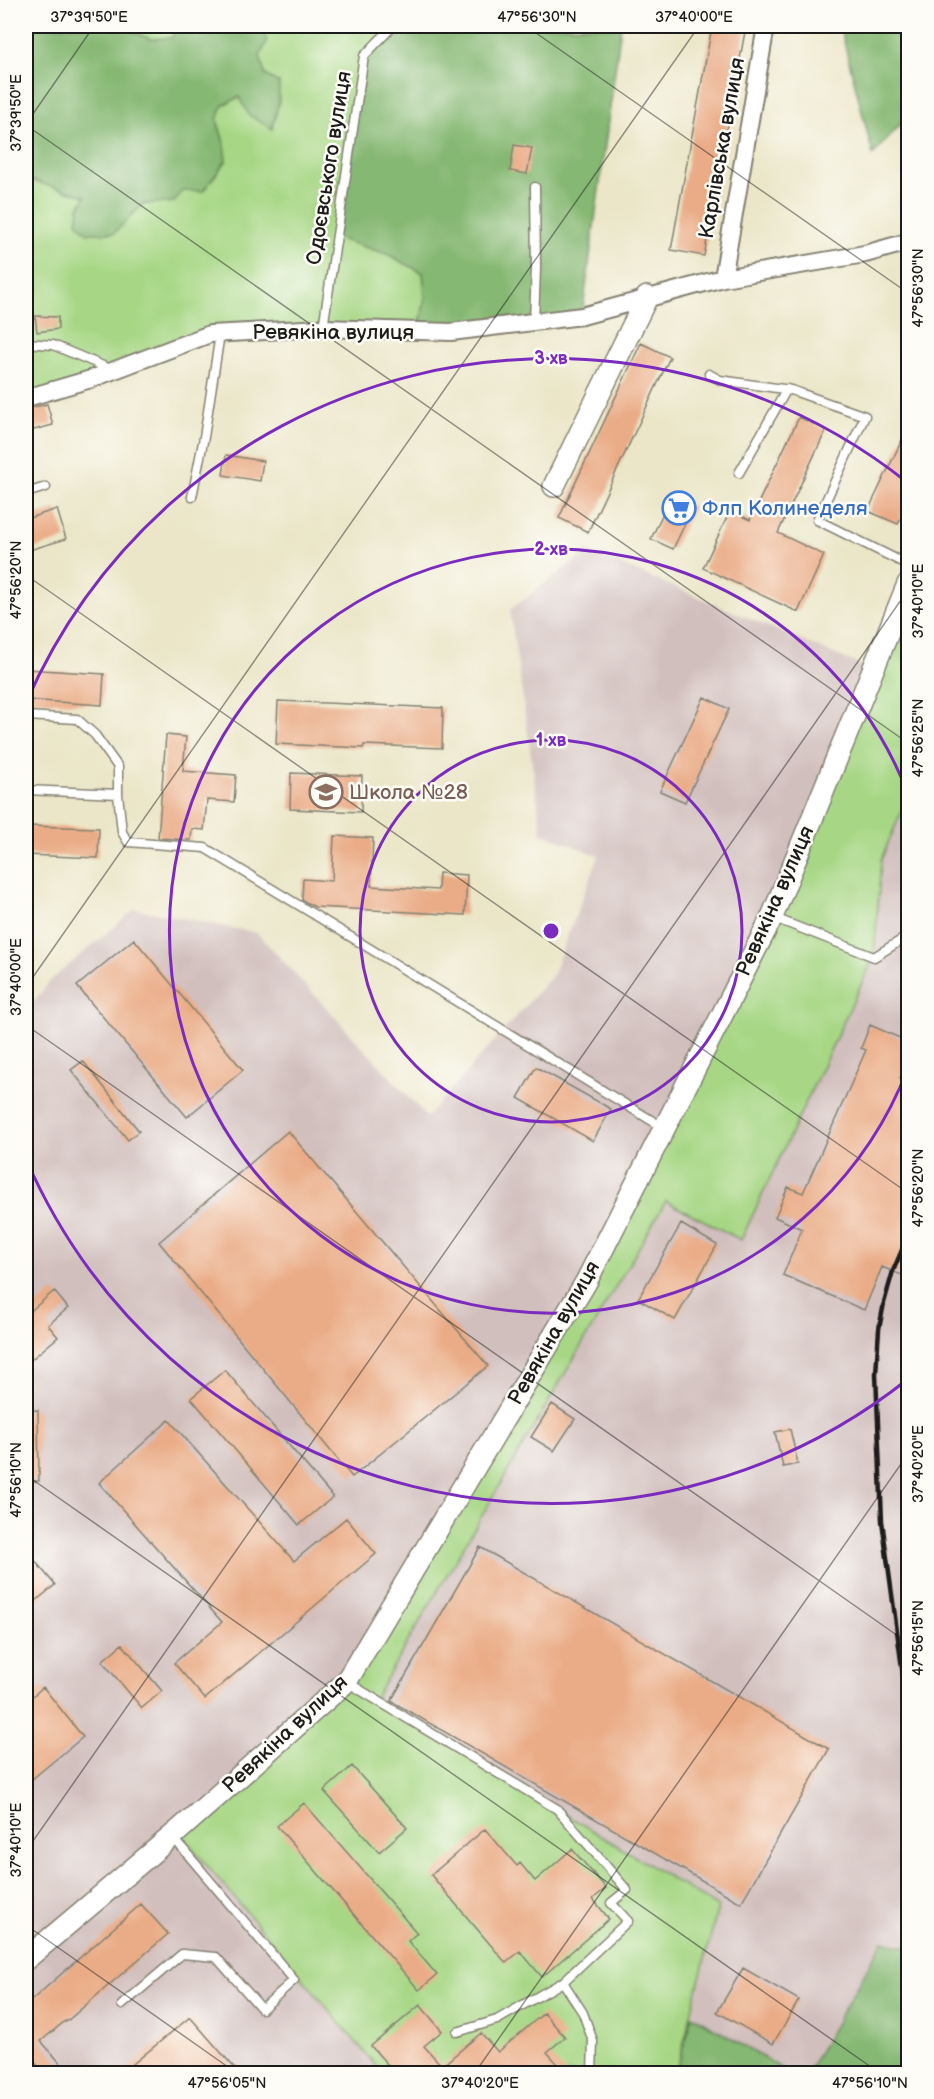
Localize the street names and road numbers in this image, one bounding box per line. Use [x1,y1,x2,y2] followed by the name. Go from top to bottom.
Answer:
[694,55,750,241] street label: Карлівська вулиця
[301,69,357,267] street label: Одоєвського вулиця
[252,320,414,345] street label: Ревякіна вулиця
[731,822,819,980] street label: Ревякіна вулиця
[503,1256,605,1410] street label: Ревякіна вулиця
[217,1670,353,1798] street label: Ревякіна вулиця

